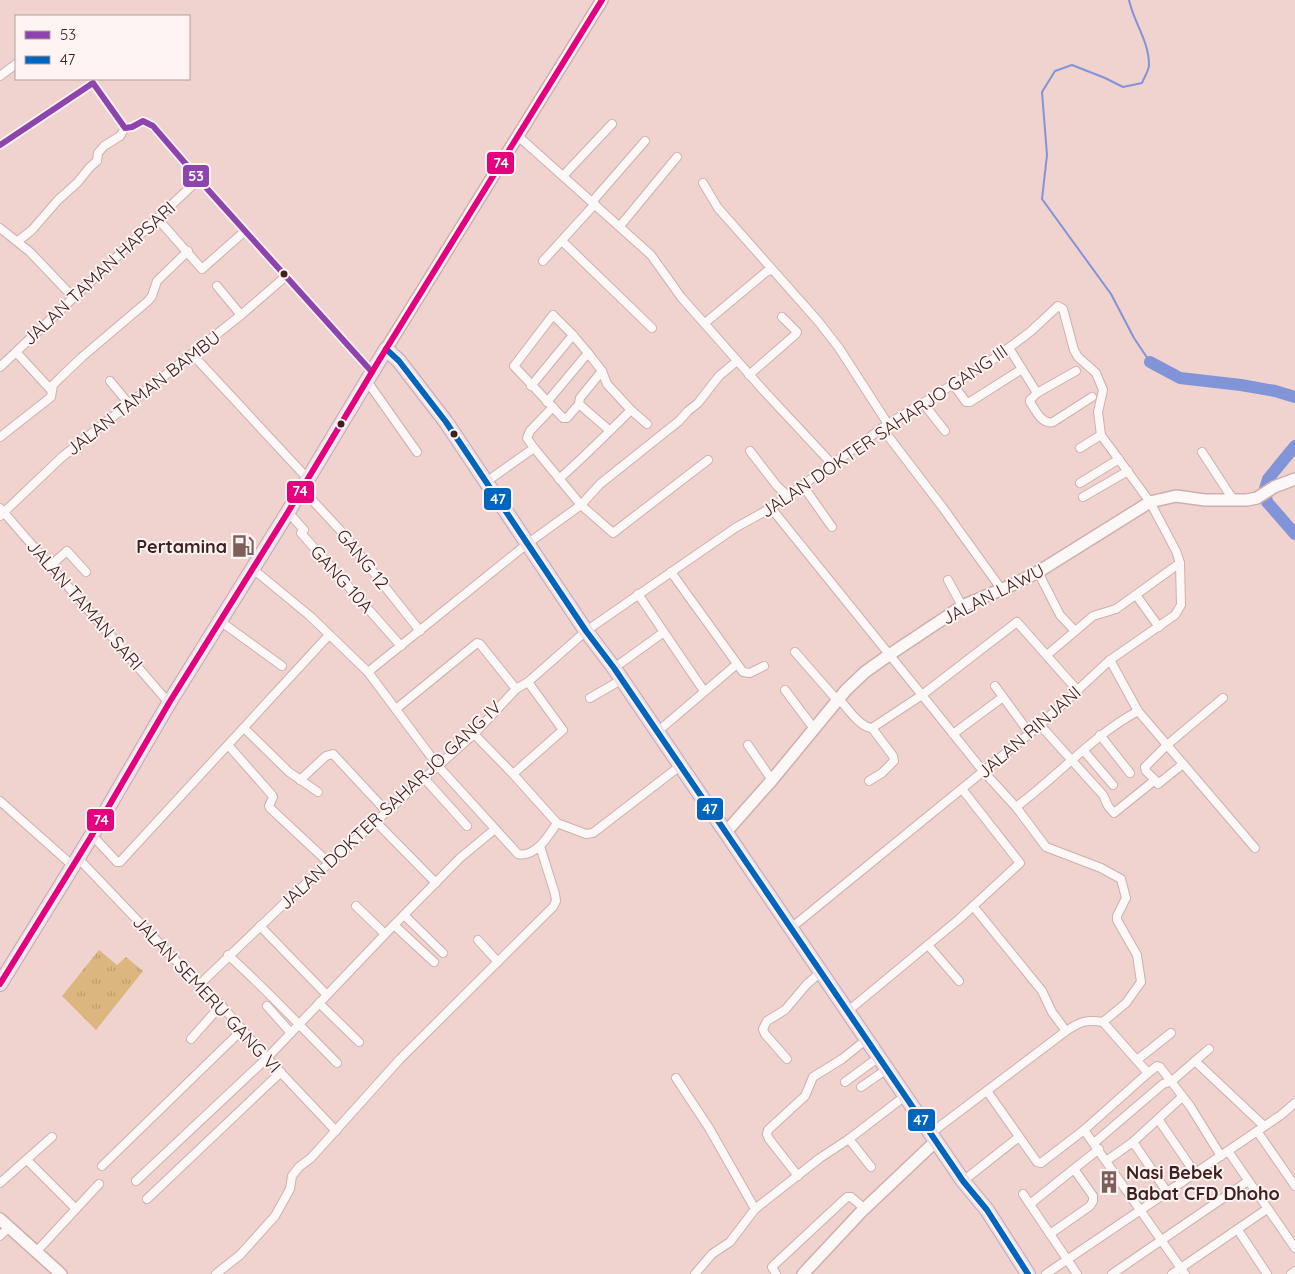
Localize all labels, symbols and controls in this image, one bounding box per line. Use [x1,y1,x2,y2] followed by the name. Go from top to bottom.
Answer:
[15,15,190,80] legend
[60,25,76,44] text: 53
[60,50,75,69] text: 47
[486,151,515,175] line badge: 74
[493,154,509,172] text: 74
[182,164,210,188] line badge: 53
[188,167,204,185] text: 53
[18,196,180,350] street label: JALAN TAMAN HAPSARI
[279,269,289,279] unlabelled marker
[61,325,225,461] street label: JALAN TAMAN BAMBU
[756,339,1012,523] street label: JALAN DOKTER SAHARJO GANG III
[336,419,346,429] unlabelled marker
[449,429,459,439] unlabelled marker
[286,480,315,504] line badge: 74
[292,482,308,500] text: 74
[483,487,512,511] line badge: 47
[490,490,506,508] text: 47
[332,524,394,594] street label: GANG 12
[230,533,256,559] fuel station icon: Pertamina
[22,535,148,675] street label: JALAN TAMAN SARI
[136,535,227,558] place label: Pertamina
[305,540,379,618] street label: GANG 10A
[938,558,1048,630] street label: JALAN LAWU
[972,681,1086,783] street label: JALAN RINJANI
[274,695,506,915] street label: JALAN DOKTER SAHARJO GANG IV
[696,797,724,821] line badge: 47
[702,800,718,818] text: 47
[86,808,115,832] line badge: 74
[93,811,109,829] text: 74
[128,910,286,1078] street label: JALAN SEMERU GANG VI
[907,1108,936,1132] line badge: 47
[913,1111,929,1129] text: 47
[1126,1161,1280,1205] place label: Nasi Bebek Babat CFD Dhoho
[1096,1169,1122,1195] building icon: Nasi Bebek Babat CFD Dhoho

